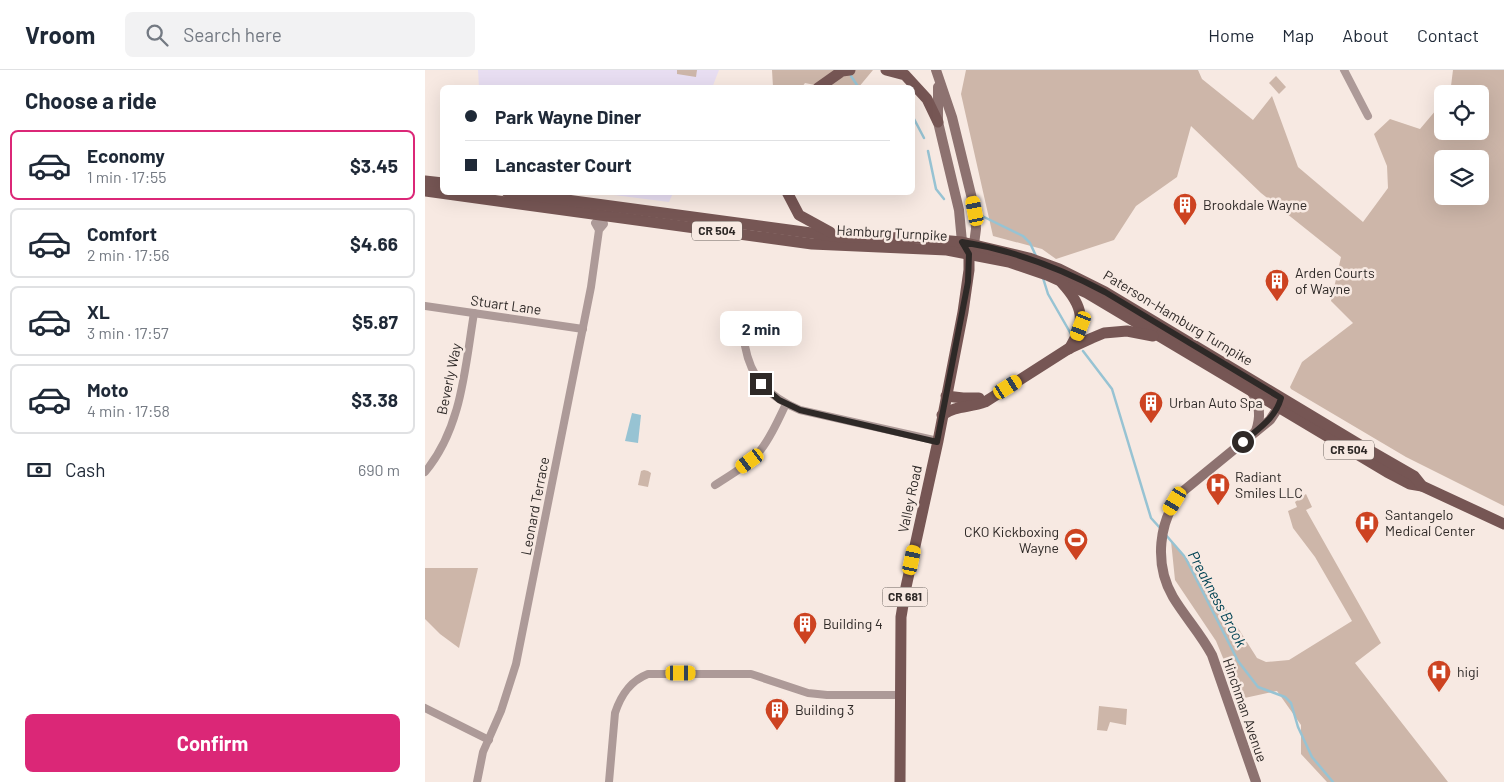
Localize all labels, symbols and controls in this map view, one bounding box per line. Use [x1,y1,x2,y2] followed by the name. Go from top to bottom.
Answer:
[125,12,475,57] search box
[25,20,95,49] text: Vroom
[143,21,171,49] icon: search
[183,23,282,46] text: Search here
[1208,24,1254,46] text: Home
[1282,24,1314,46] text: Map
[1342,24,1389,46] text: About
[1417,24,1479,46] text: Contact
[1434,85,1489,205] map controls
[1434,85,1489,140] button: locate
[25,87,157,113] text: Choose a ride
[495,105,641,128] text: Park Wayne Diner
[27,143,72,188] icon: car
[87,144,165,167] text: Economy
[1434,150,1489,205] button: layers
[495,153,632,176] text: Lancaster Court
[350,154,398,177] text: $3.45
[87,167,167,186] text: 1 min · 17:55
[1172,192,1198,226] building icon: Brookdale Wayne
[964,195,985,227] car
[1203,196,1307,213] place label: Brookdale Wayne
[27,221,72,266] icon: car
[836,221,948,244] street label: Hamburg Turnpike
[87,222,157,245] text: Comfort
[692,222,742,240] road number: CR 504
[350,232,398,255] text: $4.66
[87,245,170,264] text: 2 min · 17:56
[1295,264,1375,297] place label: Arden Courts of Wayne
[1100,266,1256,369] street label: Paterson-Hamburg Turnpike
[1264,268,1290,302] building icon: Arden Courts of Wayne
[470,291,542,318] street label: Stuart Lane
[27,299,72,344] icon: car
[87,300,110,323] text: XL
[1068,309,1093,343] car
[352,310,398,333] text: $5.87
[720,312,802,346] callout: 2 min
[742,319,780,338] text: 2 min
[87,323,169,342] text: 3 min · 17:57
[433,341,464,416] street label: Beverly Way
[750,373,772,395] route end
[991,373,1024,401] car
[27,377,72,422] icon: car
[87,378,129,401] text: Moto
[351,388,398,411] text: $3.38
[1138,390,1164,424] building icon: Urban Auto Spa
[1169,394,1263,411] place label: Urban Auto Spa
[87,401,170,420] text: 4 min · 17:58
[1232,431,1254,453] route start
[1324,440,1374,460] road number: CR 504
[733,446,766,476] car
[517,455,552,556] street label: Leonard Terrace
[25,456,53,484] icon: cash
[65,458,106,481] text: Cash
[358,460,400,479] text: 690 m
[894,464,925,534] street label: Valley Road
[1235,468,1303,501] place label: Radiant Smiles LLC
[1205,472,1231,506] hospital icon: Radiant Smiles LLC
[1160,484,1189,518] car
[1385,506,1475,539] place label: Santangelo Medical Center
[1354,510,1380,544] hospital icon: Santangelo Medical Center
[964,523,1059,556] place label: CKO Kickboxing Wayne
[1063,527,1089,561] sports icon: CKO Kickboxing Wayne
[901,544,922,576] car
[1185,547,1251,650] water label: Preakness Brook
[883,588,927,606] road number: CR 681
[792,611,818,645] building icon: Building 4
[823,615,883,632] place label: Building 4
[1220,656,1271,764] street label: Hinchman Avenue
[1426,659,1452,693] hospital icon: higi
[1457,663,1479,680] place label: higi
[666,666,696,681] car
[764,697,790,731] building icon: Building 3
[795,701,854,718] place label: Building 3
[25,714,400,772] button: Confirm

